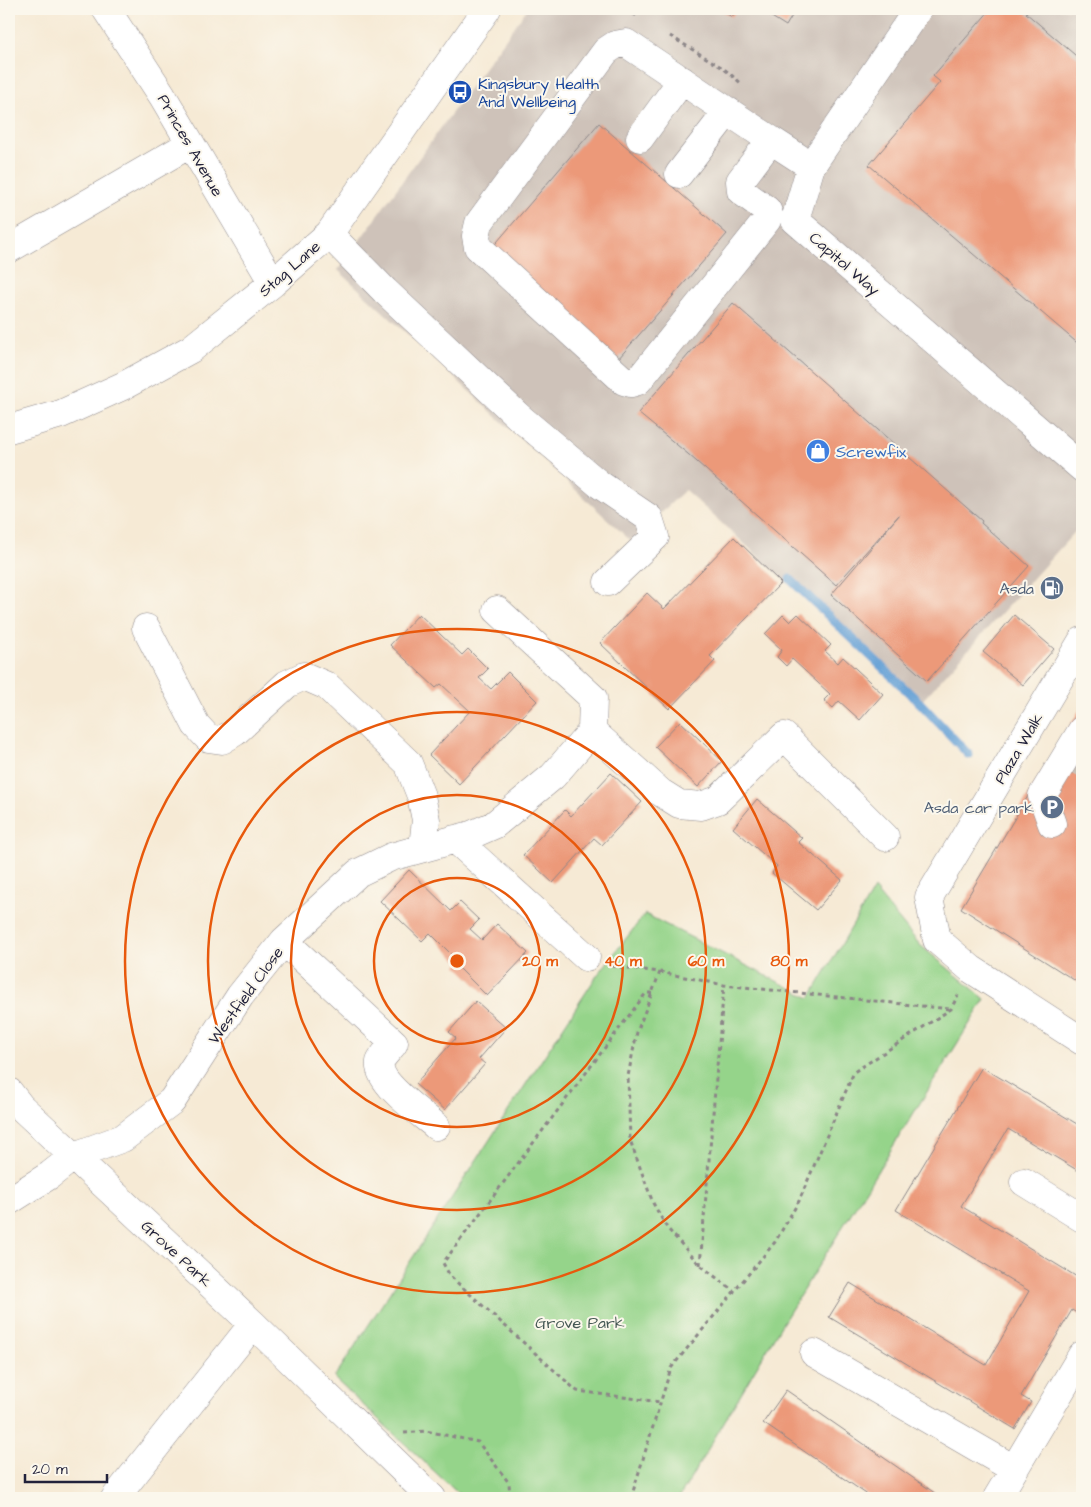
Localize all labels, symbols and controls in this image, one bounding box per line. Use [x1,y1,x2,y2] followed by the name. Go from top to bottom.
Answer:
[478,73,599,114] place label: Kingsbury Health And Wellbeing
[447,79,473,105] bus stop icon: Kingsbury Health And Wellbeing
[152,90,228,201] street label: Princes Avenue
[804,227,885,302] street label: Capitol Way
[254,235,326,303] street label: Stag Lane
[805,438,831,464] shop icon: Screwfix
[836,441,907,463] place label: Screwfix
[1039,575,1065,601] fuel station icon: Asda
[999,578,1034,600] place label: Asda
[989,709,1049,788] street label: Plaza Walk
[1039,794,1065,820] parking icon: Asda car park
[924,797,1034,819] place label: Asda car park
[203,942,289,1049] street label: Westfield Close
[521,951,558,972] text: 20 m
[604,951,642,972] text: 40 m
[688,951,725,972] text: 60 m
[771,951,808,972] text: 80 m
[448,952,466,970] centre of rings
[136,1215,217,1292] street label: Grove Park
[535,1312,625,1334] park label: Grove Park
[25,1452,108,1484] scale bar
[32,1459,68,1480] text: 20 m

